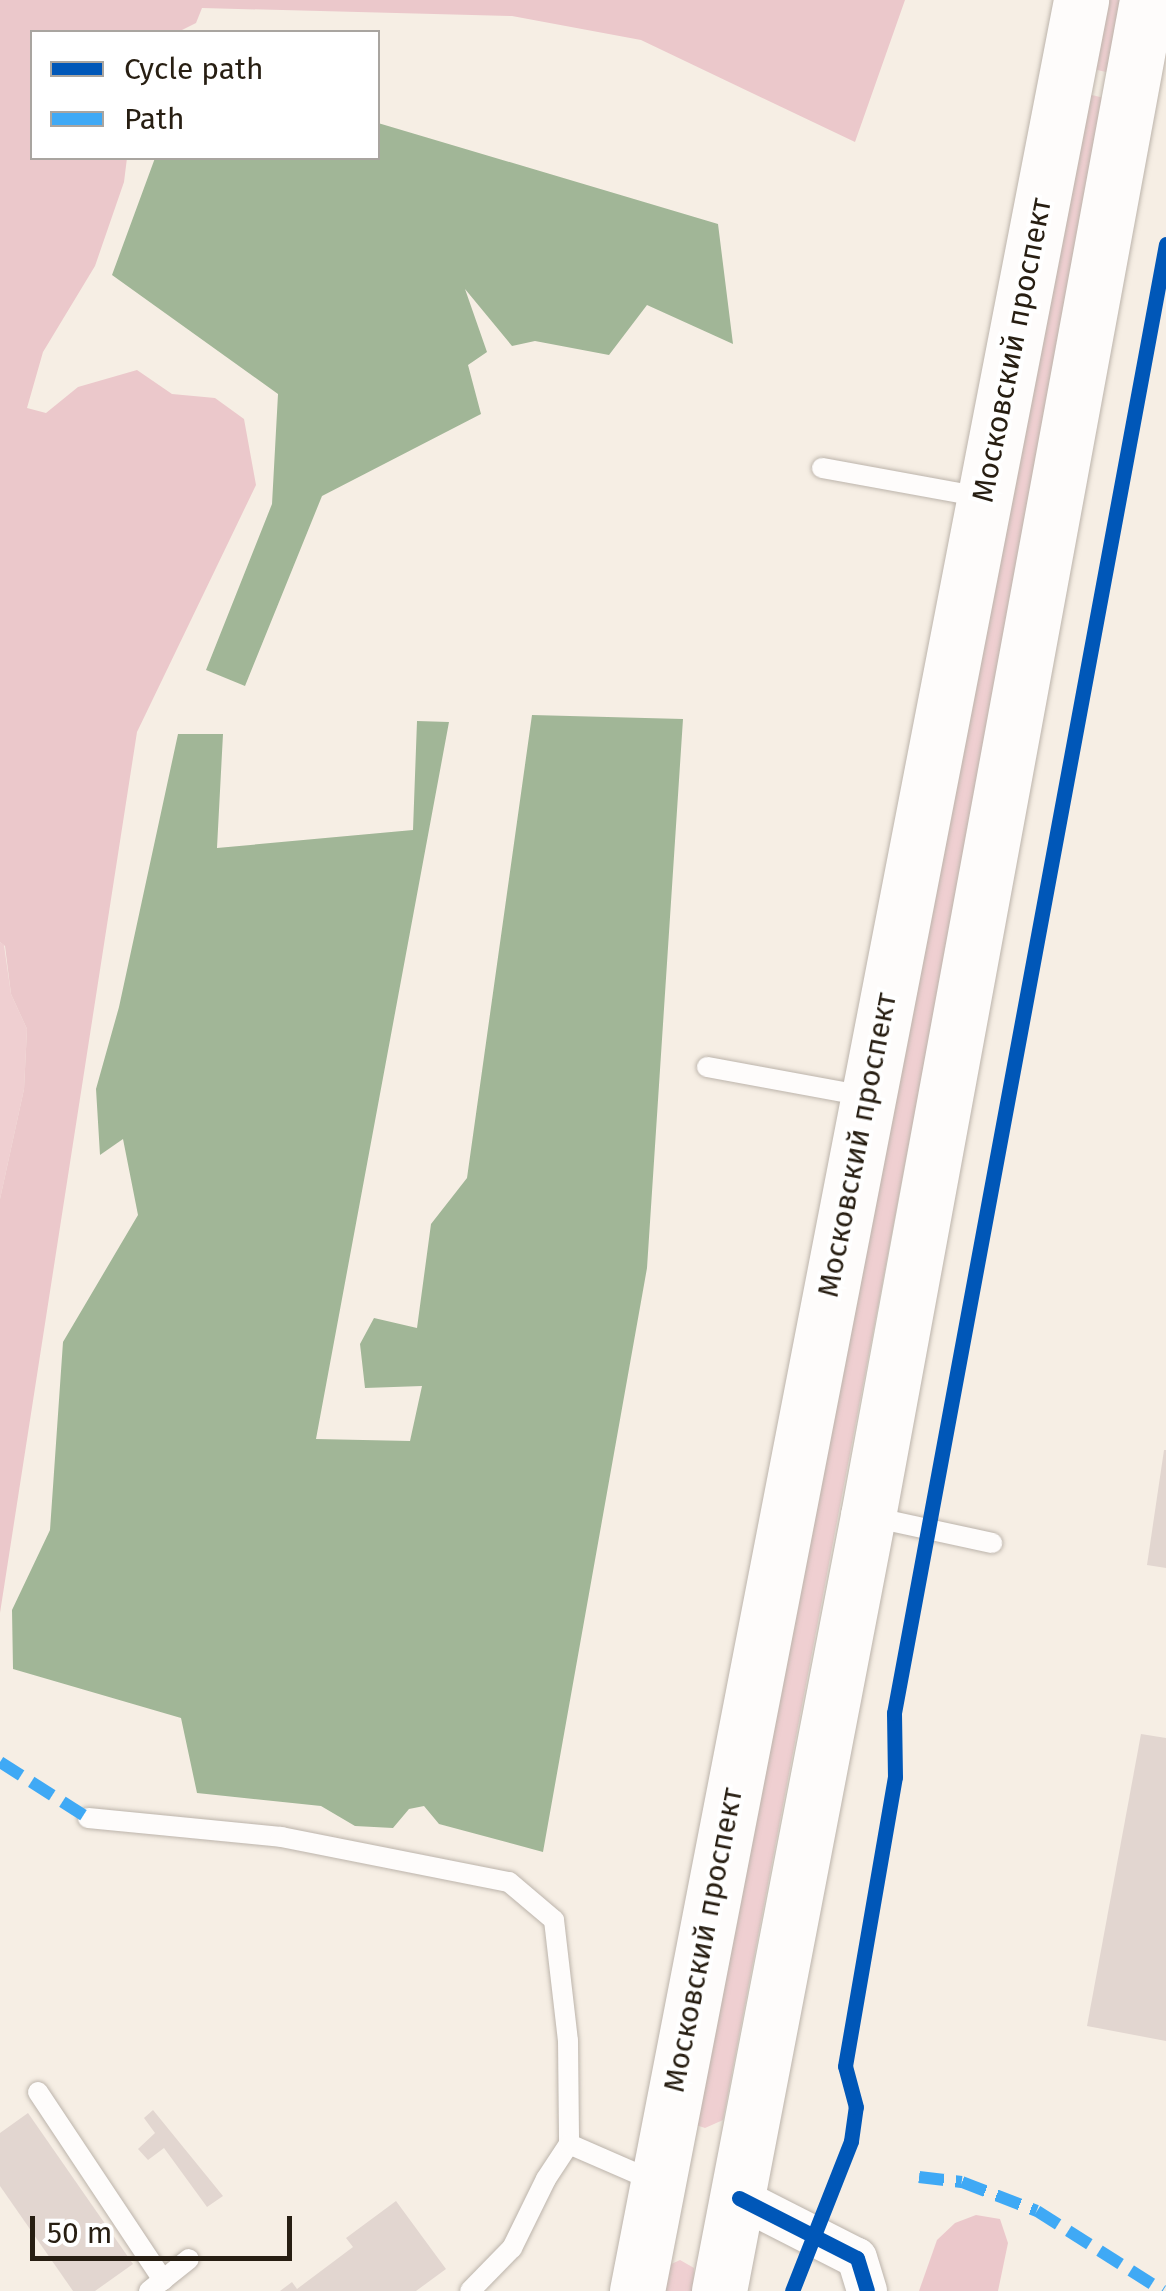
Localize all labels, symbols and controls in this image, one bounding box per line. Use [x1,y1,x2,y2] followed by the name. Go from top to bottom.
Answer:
[30,30,380,160] legend
[124,51,263,87] text: Cycle path
[124,101,185,137] text: Path
[965,195,1059,505] street label: Московский проспект
[810,990,904,1300] street label: Московский проспект
[656,1785,750,2095] street label: Московский проспект
[35,2196,298,2258] scale bar
[47,2215,112,2251] text: 50 m

